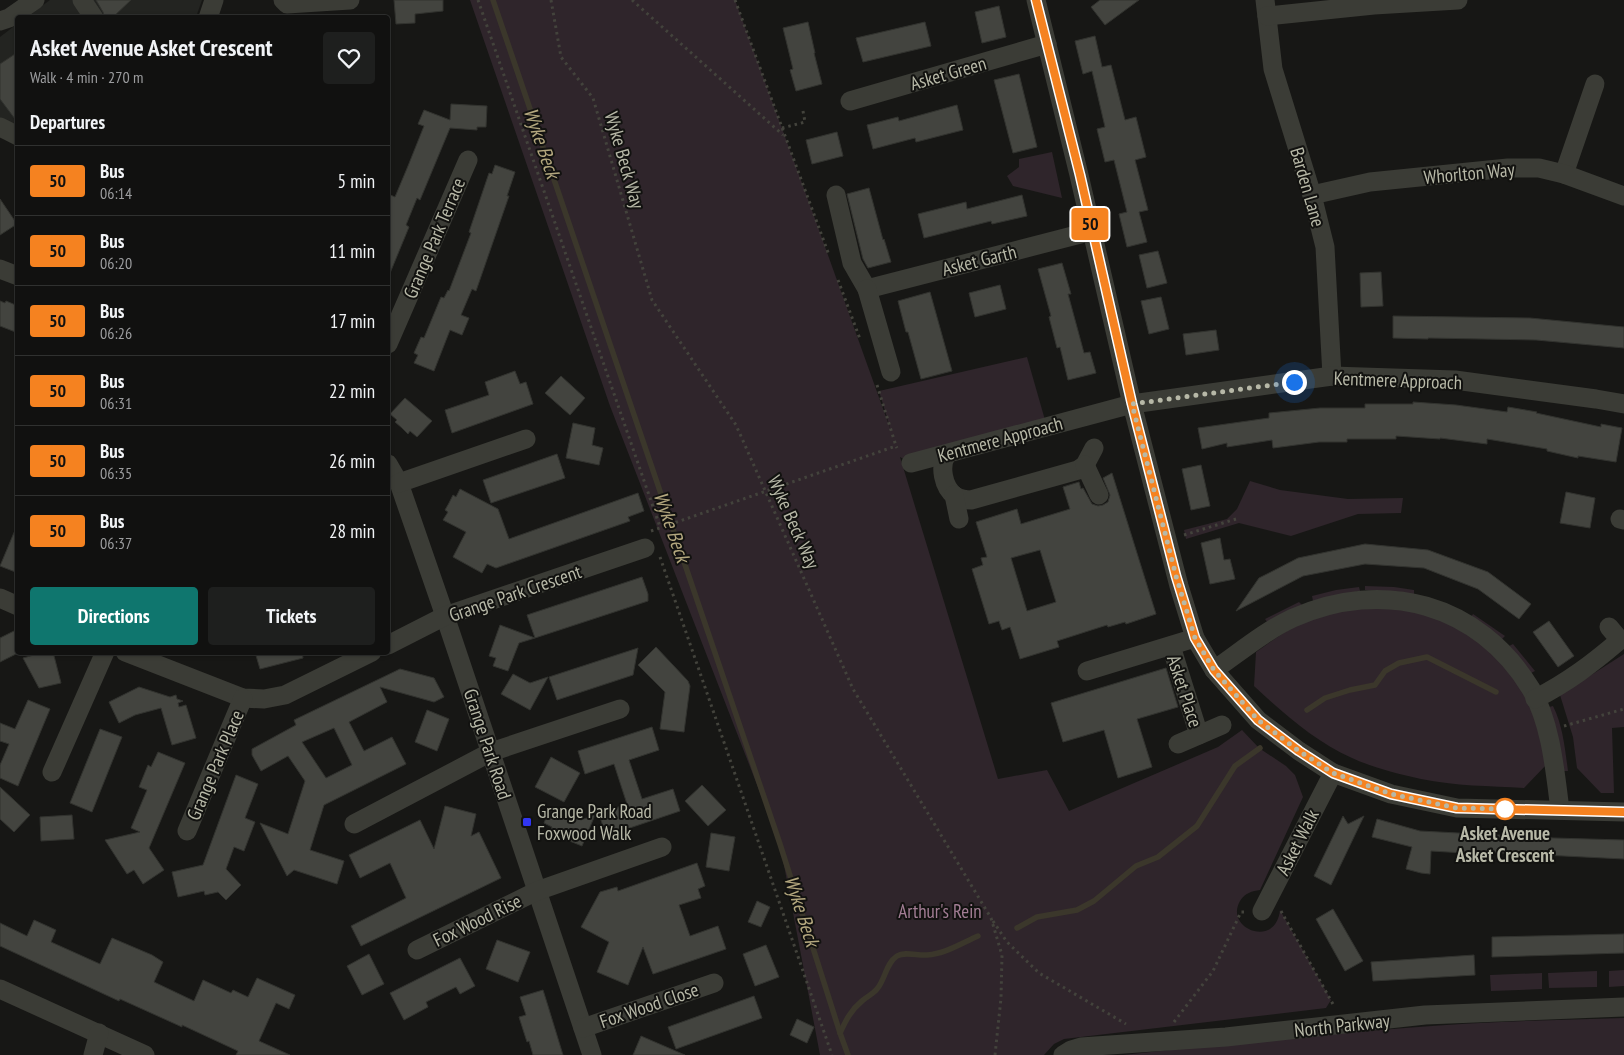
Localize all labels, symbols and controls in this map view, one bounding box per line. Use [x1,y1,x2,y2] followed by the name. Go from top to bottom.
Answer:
[30,32,272,63] text: Asket Avenue Asket Crescent
[323,32,375,84] button: heart
[907,51,989,95] street label: Asket Green
[30,67,143,87] text: Walk · 4 min · 270 m
[518,104,567,184] water label: Wyke Beck
[600,109,651,212] street label: Wyke Beck Way
[30,110,105,134] text: Departures
[1285,144,1331,230] street label: Barden Lane
[1423,157,1516,189] street label: Whorlton Way
[100,159,124,183] text: Bus
[49,169,66,192] text: 50
[338,169,375,193] text: 5 min
[398,174,470,302] street label: Grange Park Terrace
[100,183,132,203] text: 06:14
[1068,208,1112,240] line badge: 50
[1081,212,1099,235] text: 50
[100,229,124,253] text: Bus
[49,239,66,262] text: 50
[329,239,375,263] text: 11 min
[939,239,1019,281] street label: Asket Garth
[100,253,132,273] text: 06:20
[100,299,124,323] text: Bus
[49,309,66,332] text: 50
[330,309,375,333] text: 17 min
[100,323,132,343] text: 06:26
[1333,366,1463,394] street label: Kentmere Approach
[100,369,124,393] text: Bus
[1282,370,1307,395] your location
[49,379,66,402] text: 50
[329,379,375,403] text: 22 min
[100,393,132,413] text: 06:31
[935,411,1065,467] street label: Kentmere Approach
[100,439,124,463] text: Bus
[49,449,66,472] text: 50
[329,449,375,473] text: 26 min
[100,463,132,483] text: 06:35
[763,472,826,573] street label: Wyke Beck Way
[648,488,697,568] water label: Wyke Beck
[100,509,124,533] text: Bus
[49,519,66,542] text: 50
[329,519,375,543] text: 28 min
[100,533,132,553] text: 06:37
[446,559,585,627] street label: Grange Park Crescent
[30,587,198,645] button: Directions
[208,587,375,645] button: Tickets
[1162,652,1208,730] street label: Asket Place
[459,686,517,802] street label: Grange Park Road
[181,706,249,824] street label: Grange Park Place
[1494,798,1516,820] marker: Asket Avenue Asket Crescent
[537,799,652,845] place label: Grange Park Road Foxwood Walk
[1270,804,1324,879] street label: Asket Walk
[521,816,533,828] marker: Grange Park Road Foxwood Walk
[1455,821,1555,867] place label: Asket Avenue Asket Crescent
[778,872,826,952] water label: Wyke Beck
[429,888,525,952] street label: Fox Wood Rise
[898,899,982,923] park label: Arthur's Rein
[596,977,702,1033] street label: Fox Wood Close
[1293,1008,1392,1042] street label: North Parkway

